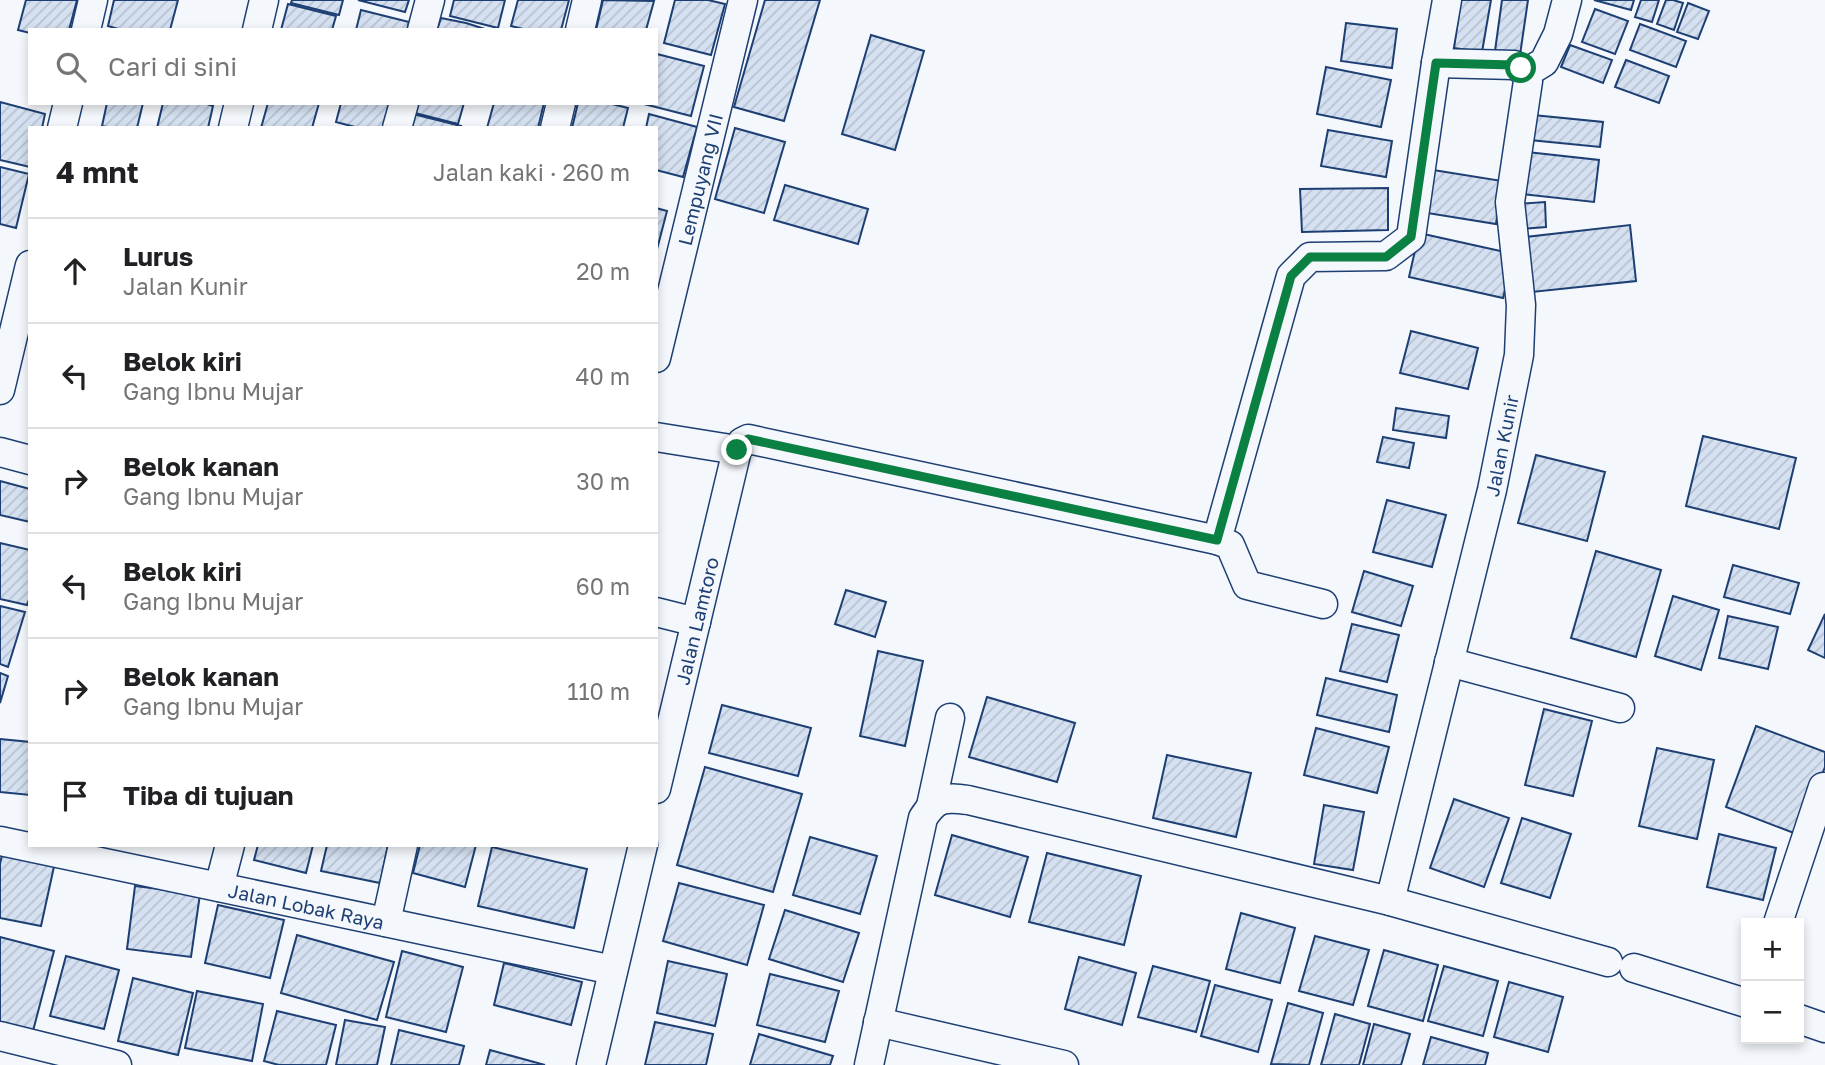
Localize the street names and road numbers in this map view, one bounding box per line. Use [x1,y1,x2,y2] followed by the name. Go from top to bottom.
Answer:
[672,111,727,248] street label: Lempuyang VII
[1479,392,1522,499] street label: Jalan Kunir
[670,555,723,687] street label: Jalan Lamtoro
[226,878,386,933] street label: Jalan Lobak Raya

